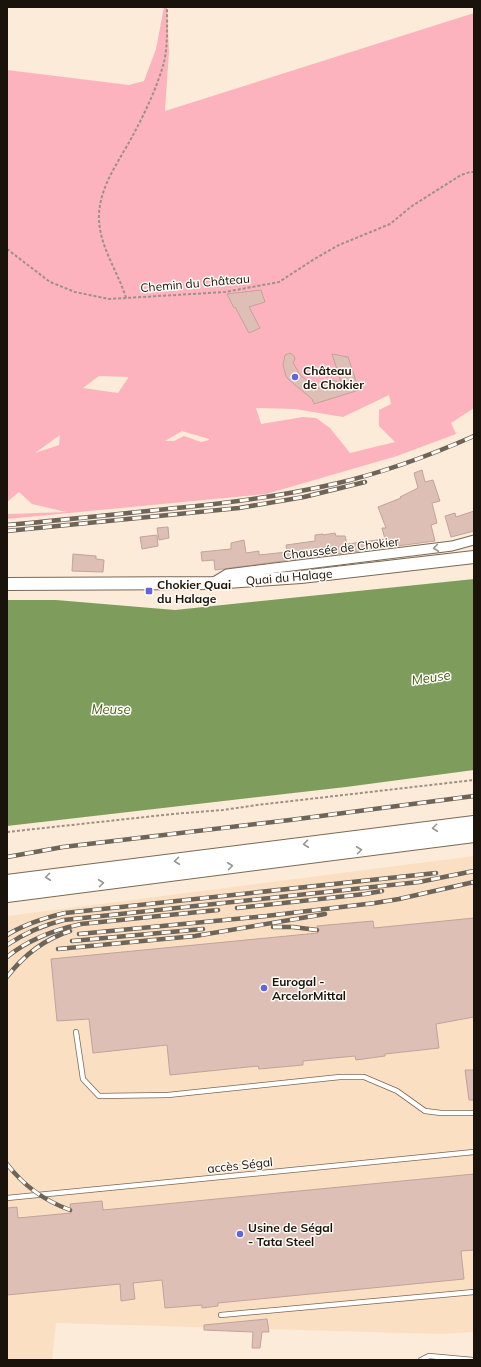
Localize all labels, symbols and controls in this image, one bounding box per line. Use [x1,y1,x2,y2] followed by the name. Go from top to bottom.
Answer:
[140,271,250,295] street label: Chemin du Château
[303,363,364,392] place label: Château de Chokier
[290,372,300,382] marker: Château de Chokier
[282,533,400,563] street label: Chaussée de Chokier
[433,543,439,552] one-way arrow
[245,566,333,588] street label: Quai du Halage
[157,577,231,606] place label: Chokier Quai du Halage
[144,586,154,596] marker: Chokier Quai du Halage
[410,666,452,688] water label: Meuse
[91,701,131,717] water label: Meuse
[432,823,438,832] one-way arrow
[303,839,309,848] one-way arrow
[356,846,362,855] one-way arrow
[174,856,180,865] one-way arrow
[227,862,233,871] one-way arrow
[45,872,52,881] one-way arrow
[98,879,104,888] one-way arrow
[272,974,346,1003] place label: Eurogal - ArcelorMittal
[259,983,269,993] marker: Eurogal - ArcelorMittal
[207,1154,273,1176] street label: accès Ségal
[248,1220,333,1249] place label: Usine de Ségal - Tata Steel
[235,1229,245,1239] marker: Usine de Ségal - Tata Steel

